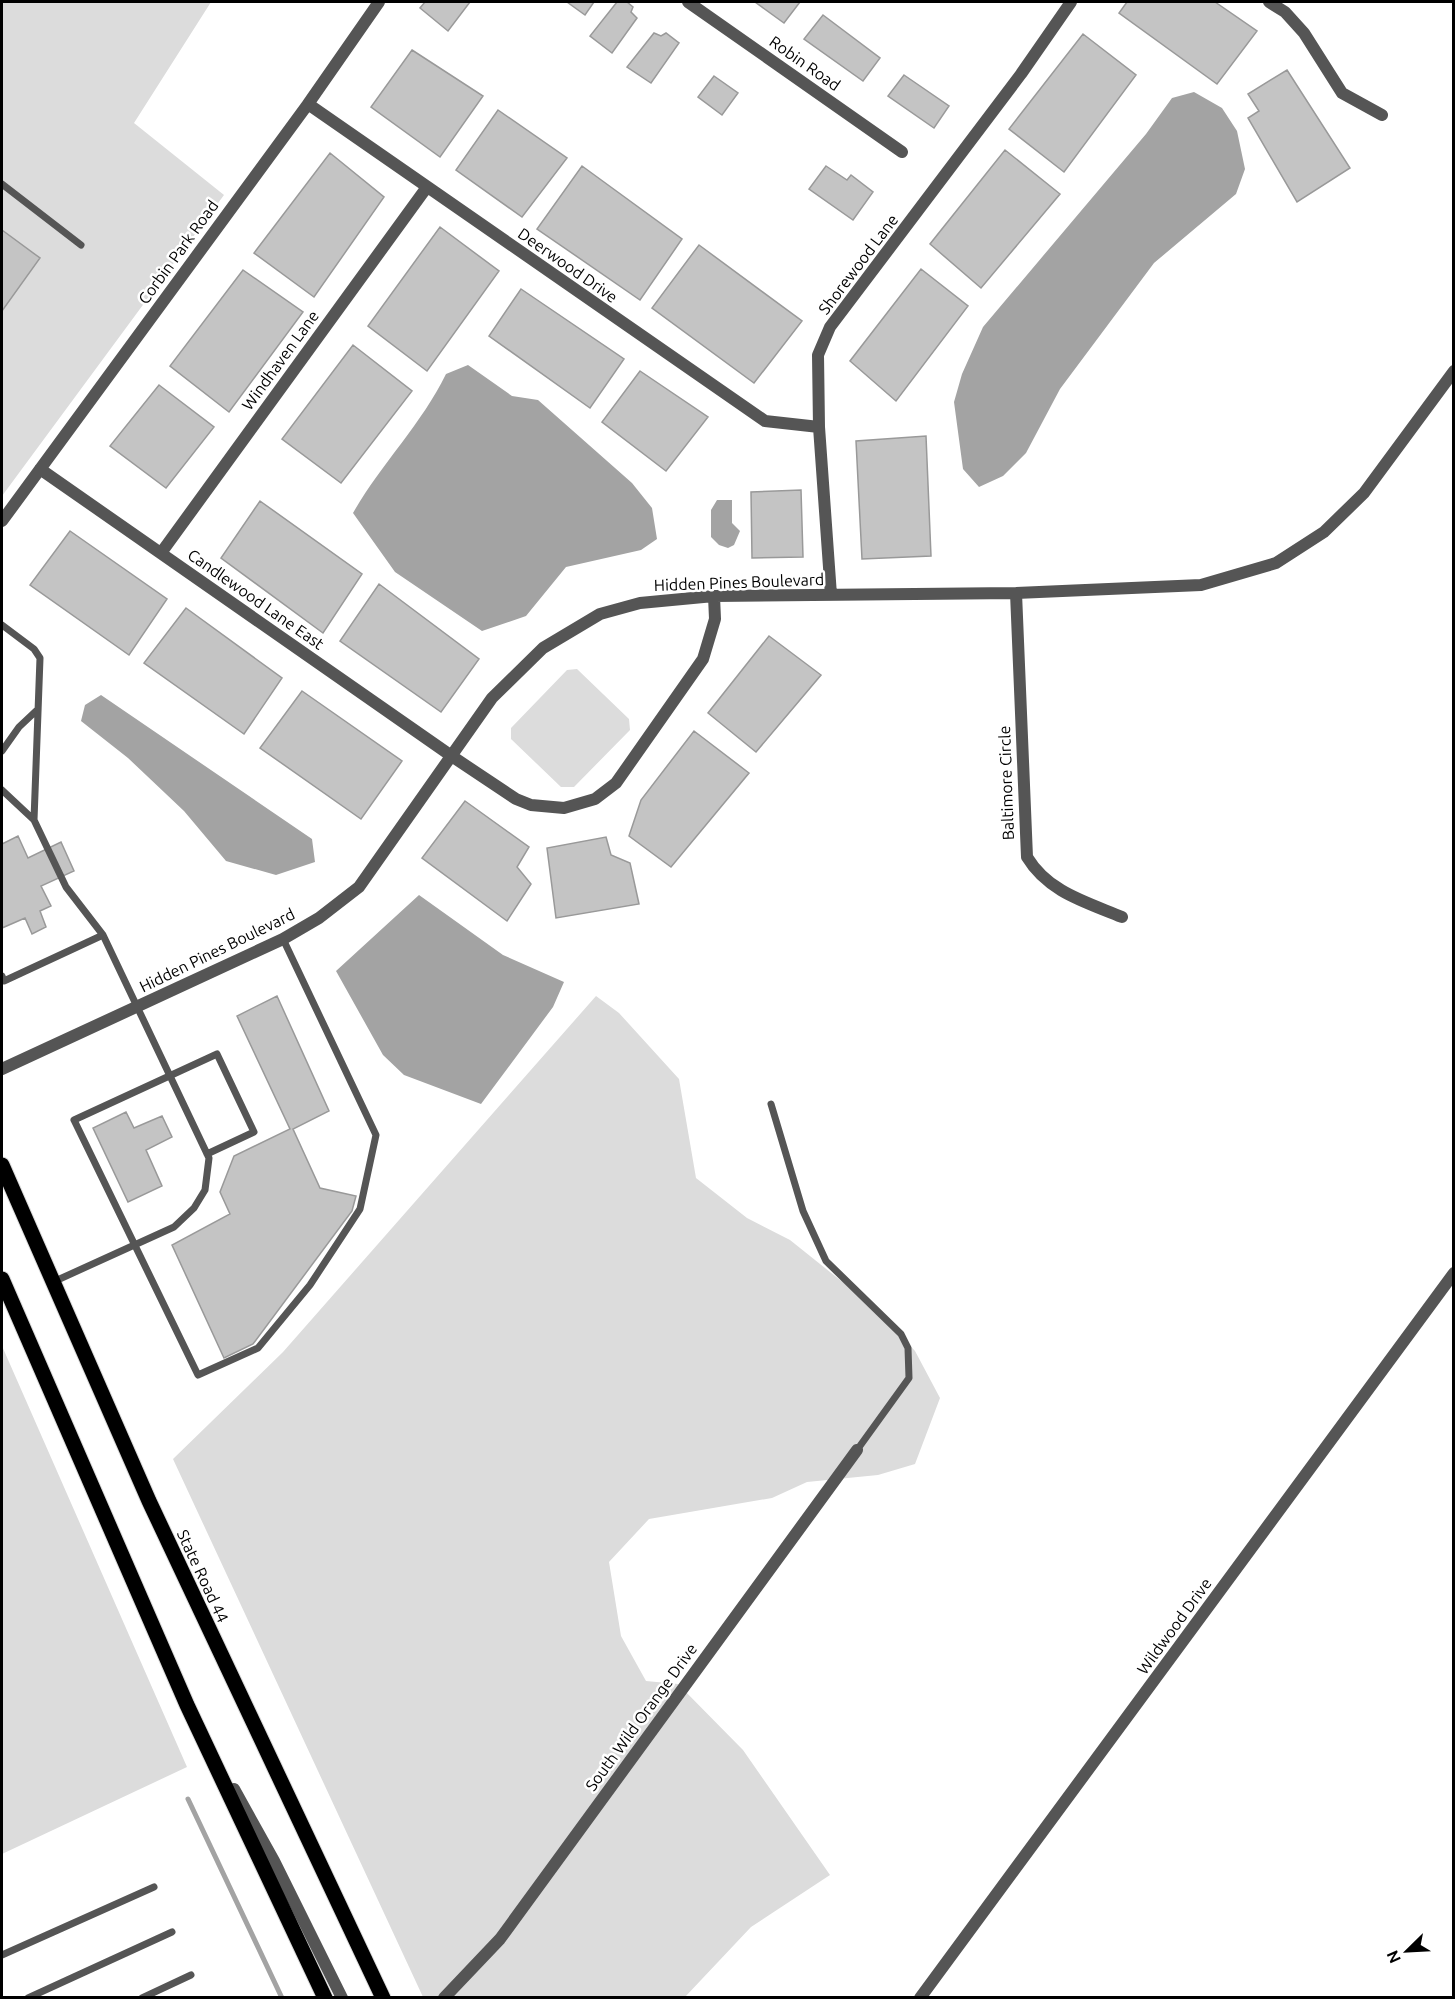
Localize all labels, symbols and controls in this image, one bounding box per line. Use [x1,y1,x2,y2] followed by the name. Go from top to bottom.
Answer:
[766,32,844,94] street label: Robin Road
[134,197,222,307] street label: Corbin Park Road
[815,211,901,317] street label: Shorewood Lane
[515,224,621,306] street label: Deerwood Drive
[238,307,322,413] street label: Windhaven Lane
[184,545,328,653] street label: Candlewood Lane East
[653,570,825,594] street label: Hidden Pines Boulevard
[995,725,1017,841] street label: Baltimore Circle
[136,905,298,995] street label: Hidden Pines Boulevard
[174,1527,232,1625] street label: State Road 44
[1133,1574,1215,1678] street label: Wildwood Drive
[582,1640,700,1794] street label: South Wild Orange Drive
[1377,1921,1437,1981] north arrow
[1383,1948,1404,1966] text: N

